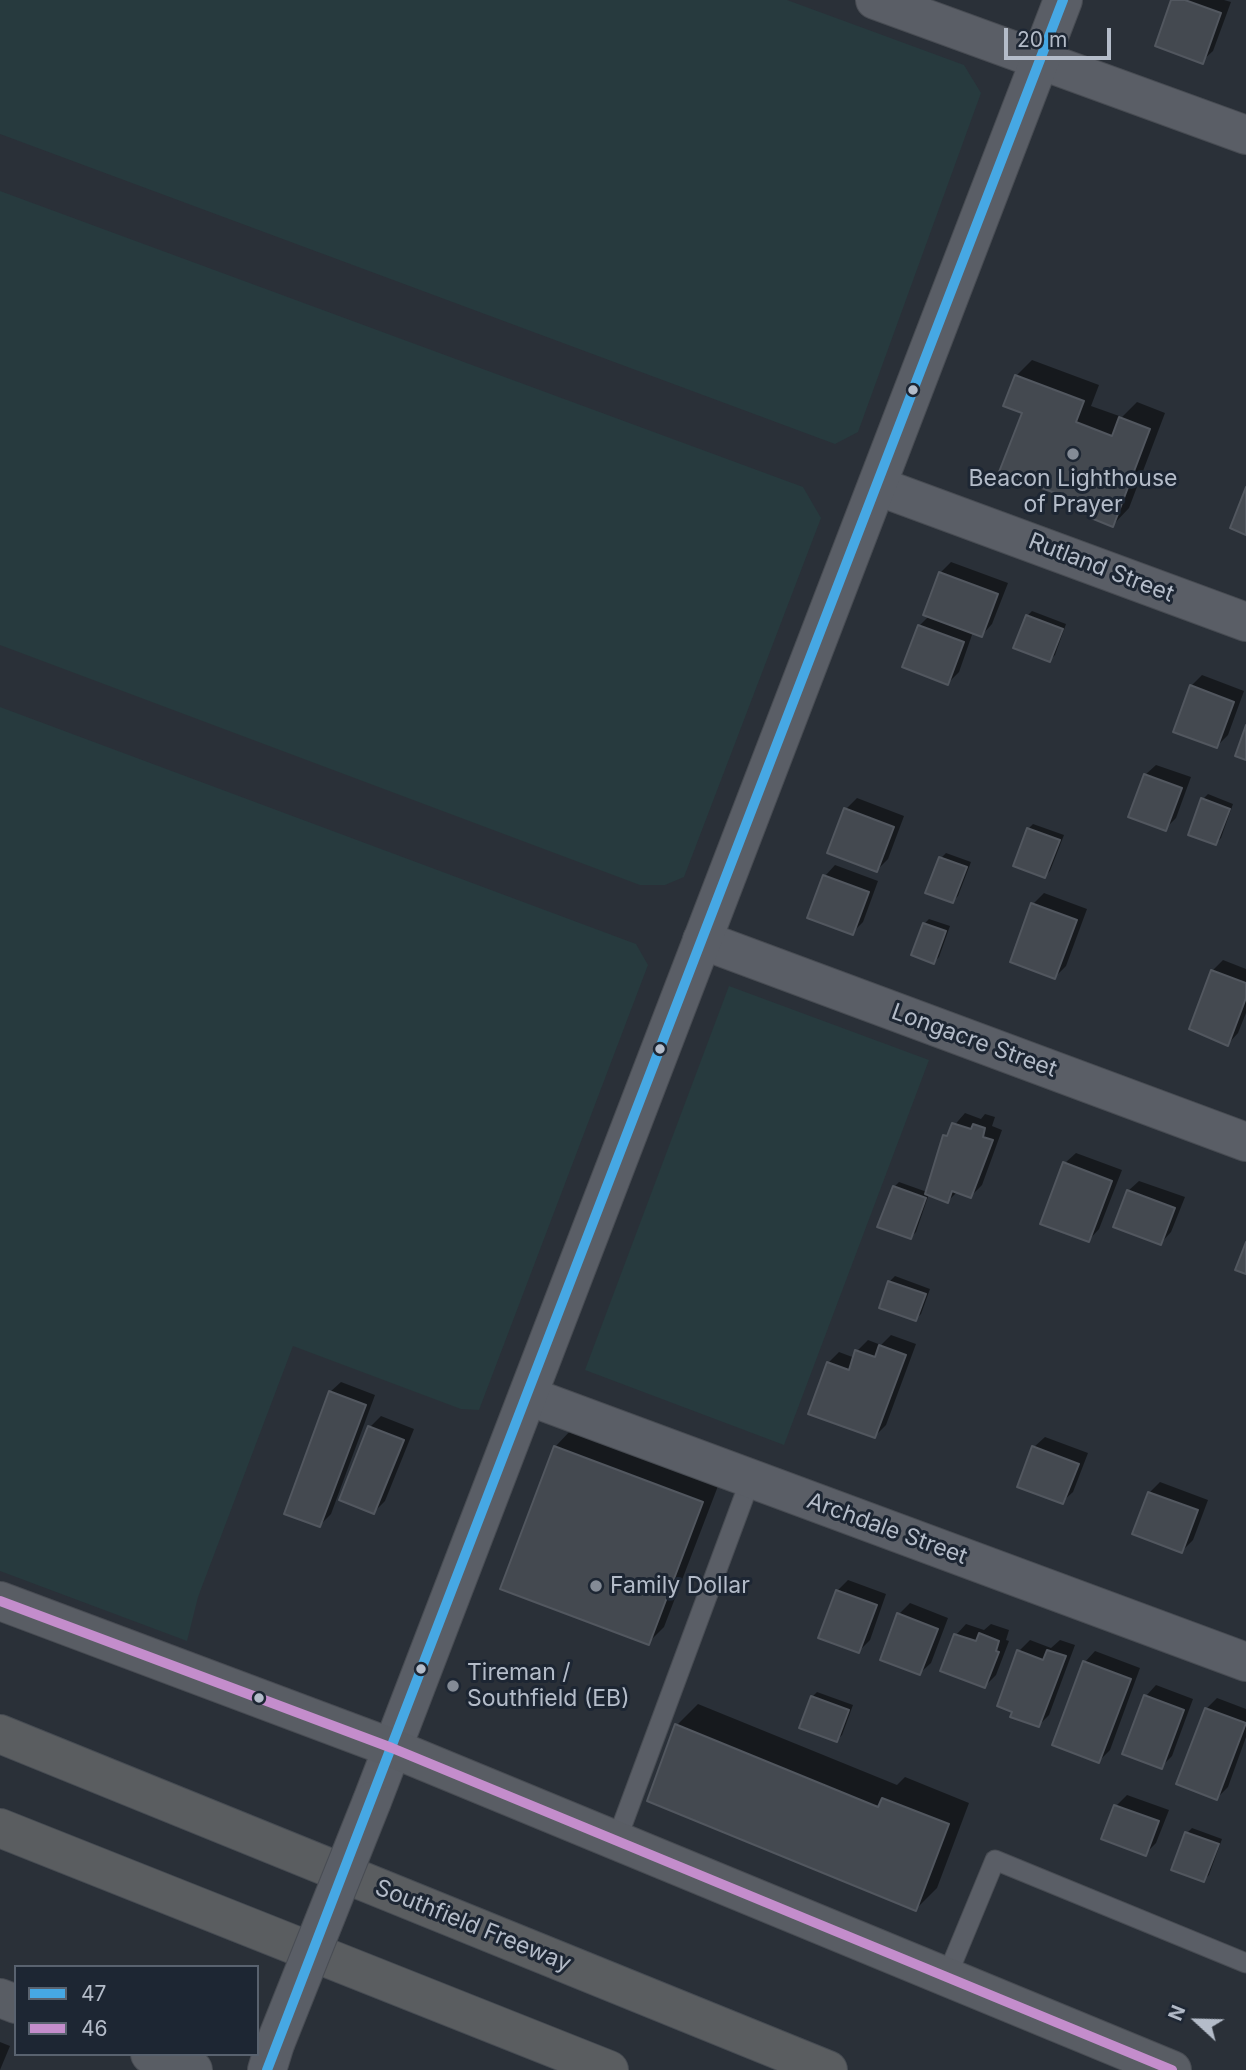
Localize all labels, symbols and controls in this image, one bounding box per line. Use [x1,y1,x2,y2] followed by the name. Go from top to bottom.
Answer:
[1008,14,1115,58] scale bar
[1017,27,1067,52] text: 20 m
[906,383,920,397] unlabelled marker
[1065,446,1081,462] marker: Beacon Lighthouse of Prayer
[969,465,1177,519] place label: Beacon Lighthouse of Prayer
[1024,528,1178,608] street label: Rutland Street
[888,998,1060,1084] street label: Longacre Street
[653,1042,667,1056] unlabelled marker
[803,1487,971,1571] street label: Archdale Street
[610,1572,750,1600] place label: Family Dollar
[588,1578,604,1594] marker: Family Dollar
[467,1659,630,1713] place label: Tireman / Southfield (EB)
[414,1662,428,1676] unlabelled marker
[445,1678,461,1694] marker: Tireman / Southfield (EB)
[252,1691,266,1705] unlabelled marker
[371,1874,575,1978] street label: Southfield Freeway
[14,1965,259,2056] legend
[81,1981,106,2006] text: 47
[1162,1986,1232,2056] north arrow
[1164,2002,1190,2024] text: N
[81,2016,108,2041] text: 46

